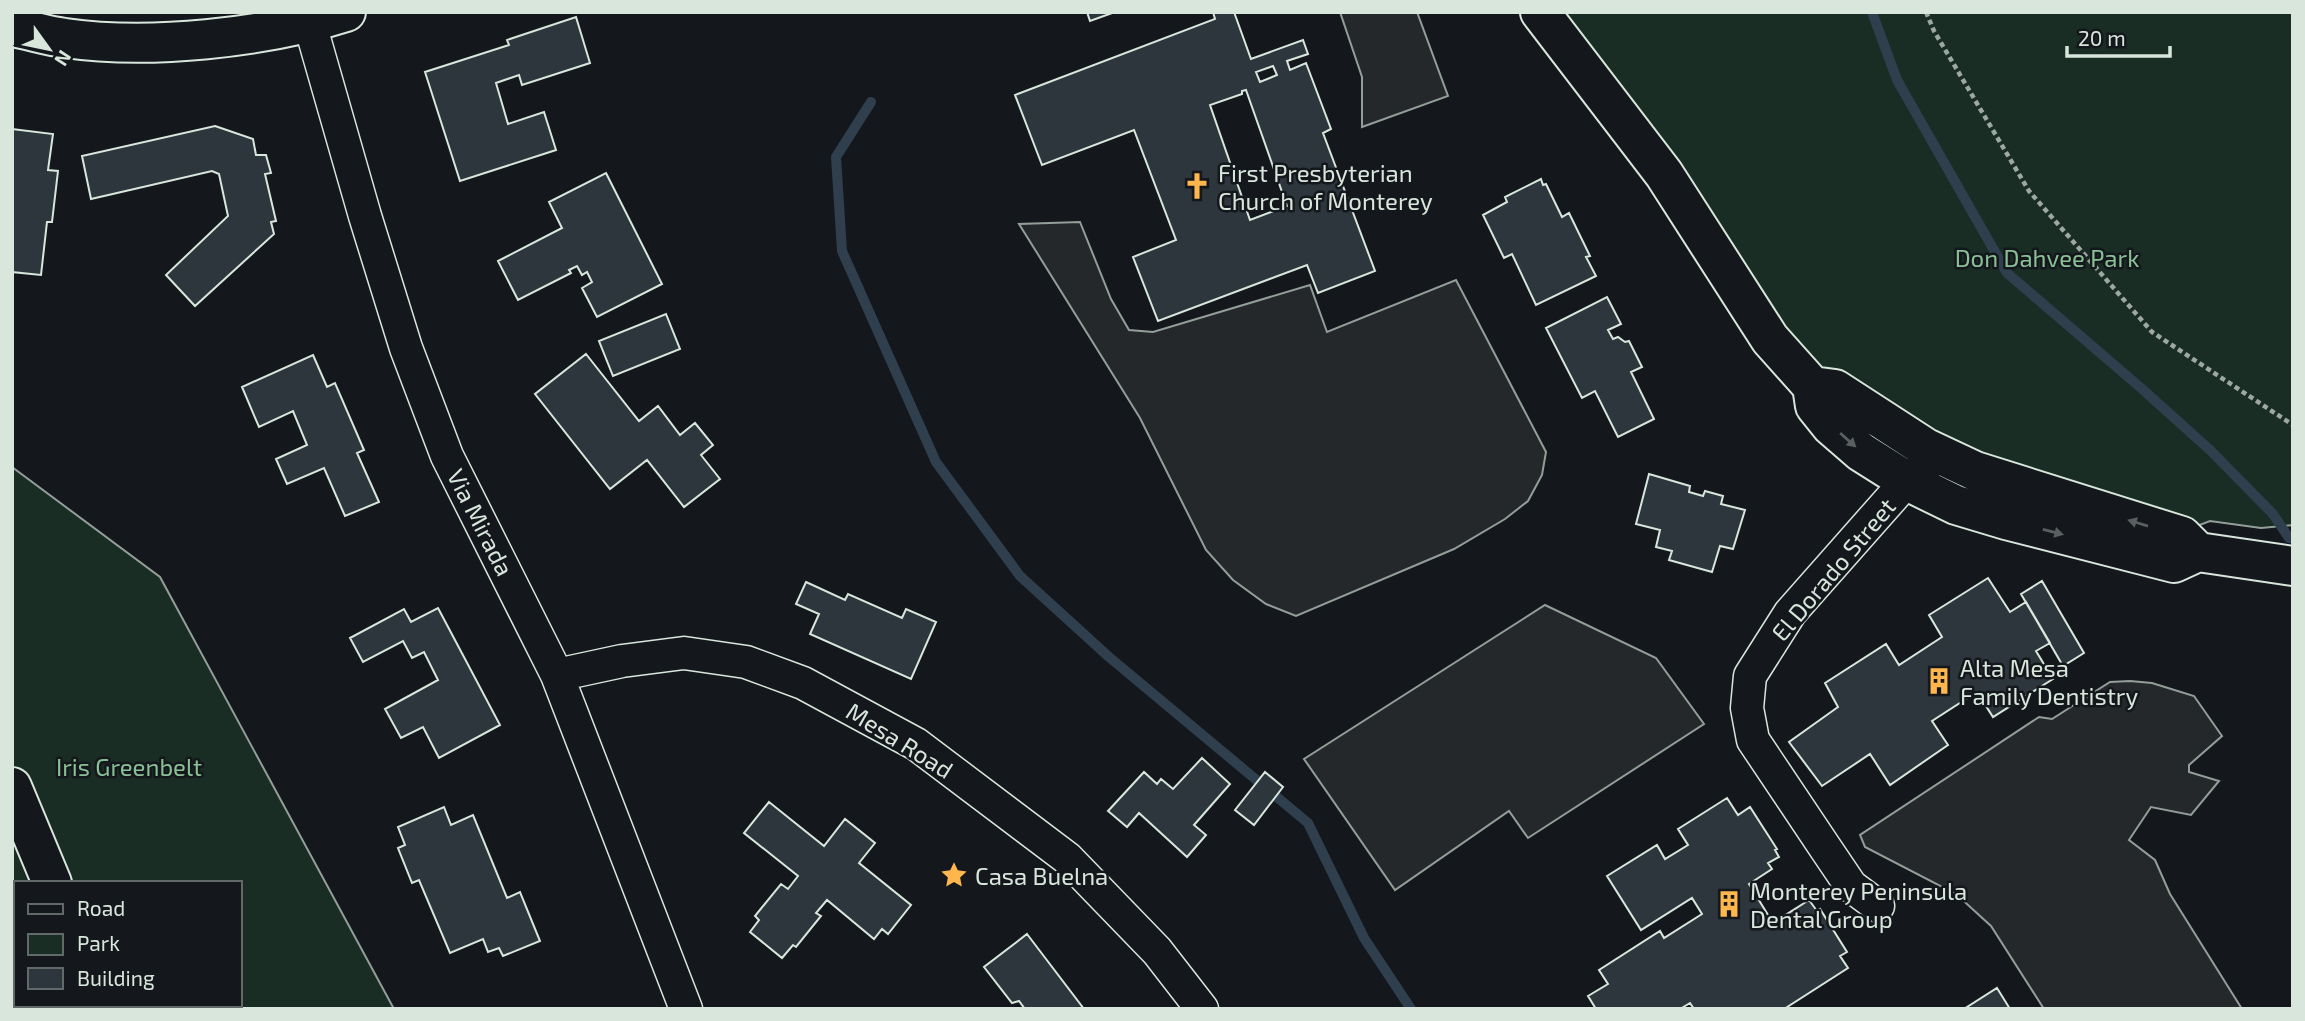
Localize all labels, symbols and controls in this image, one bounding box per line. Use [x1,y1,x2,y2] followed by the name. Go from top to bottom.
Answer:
[14,14,84,84] north arrow
[2067,14,2170,58] scale bar
[2078,25,2126,50] text: 20 m
[50,47,77,71] text: N
[1218,158,1433,215] place label: First Presbyterian Church of Monterey
[1182,171,1212,201] church icon: First Presbyterian Church of Monterey
[1955,243,2139,272] park label: Don Dahvee Park
[1839,432,1856,448] one-way arrow
[442,464,520,580] street label: Via Mirada
[1765,492,1901,646] street label: El Dorado Street
[2127,517,2148,527] one-way arrow
[2042,527,2064,538] one-way arrow
[1960,653,2138,710] place label: Alta Mesa Family Dentistry
[1924,666,1954,696] building icon: Alta Mesa Family Dentistry
[841,696,959,784] street label: Mesa Road
[56,752,202,781] park label: Iris Greenbelt
[939,860,969,890] place icon: Casa Buelna
[975,861,1108,890] place label: Casa Buelna
[1750,876,1967,933] place label: Monterey Peninsula Dental Group
[14,881,242,1007] legend
[1714,889,1744,919] building icon: Monterey Peninsula Dental Group
[77,895,125,920] text: Road
[77,930,120,955] text: Park
[77,965,155,990] text: Building

